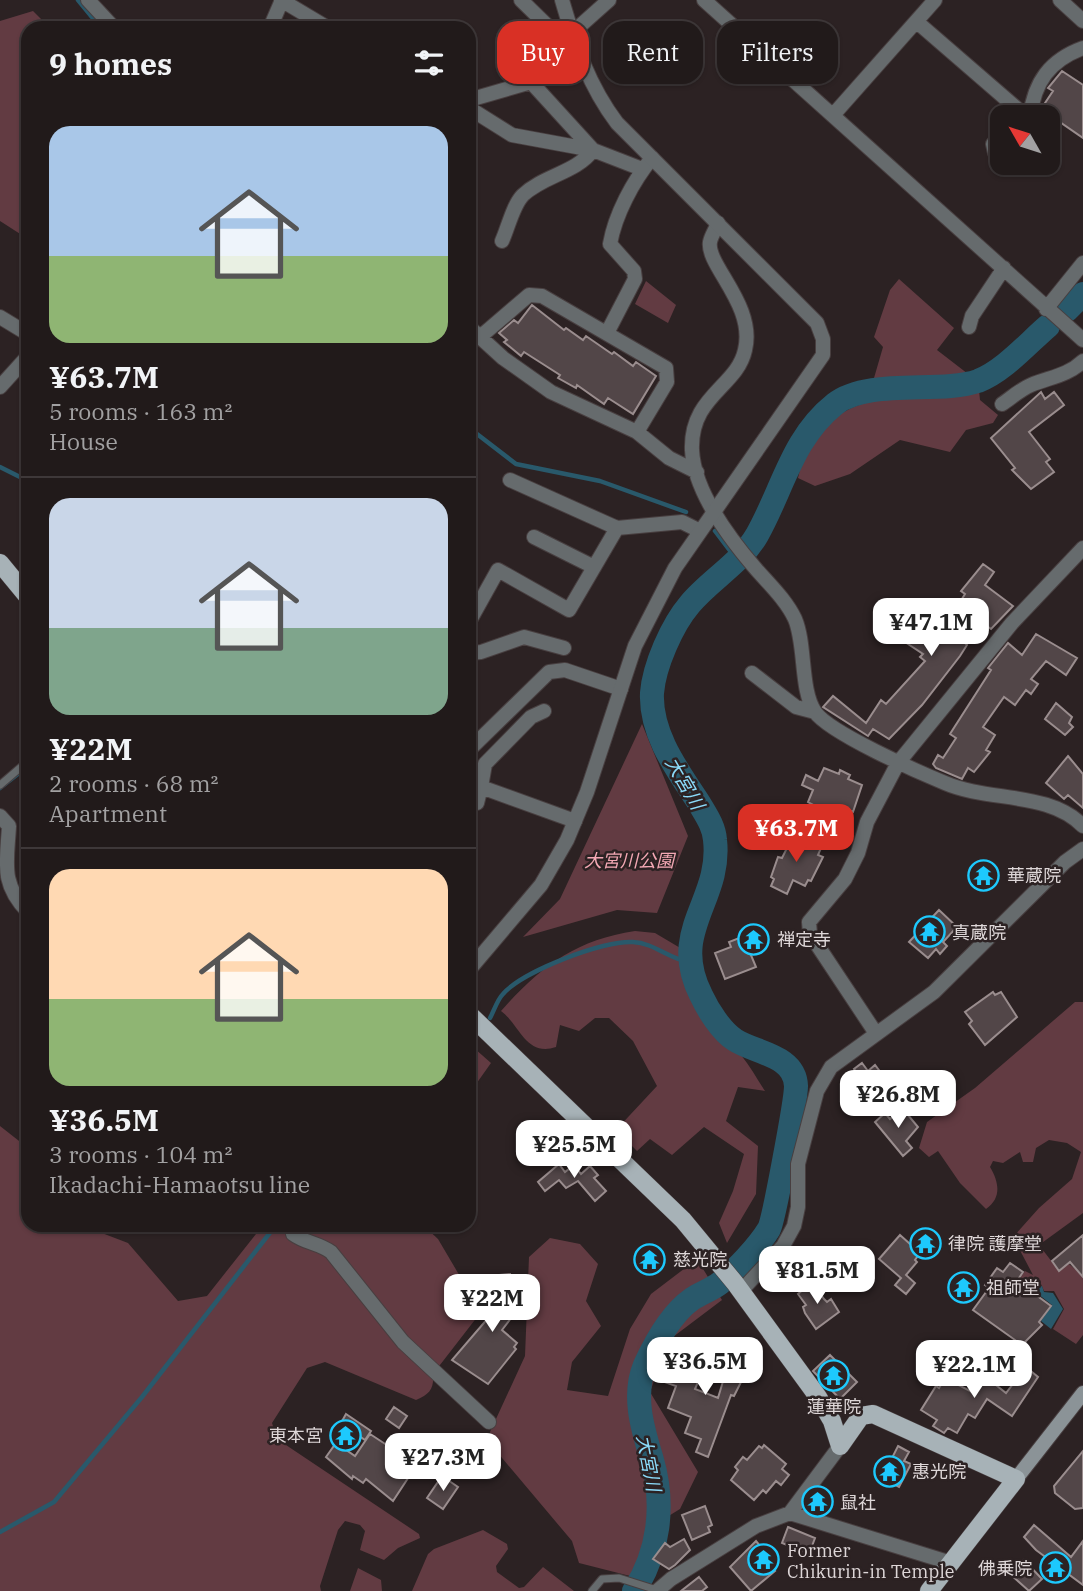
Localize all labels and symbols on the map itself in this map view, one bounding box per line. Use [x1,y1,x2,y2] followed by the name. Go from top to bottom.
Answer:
[990,105,1060,175] north arrow
[874,598,988,658] pin: ¥47.1M
[660,752,711,815] water label: 大宮川
[739,804,853,864] pin: ¥63.7M
[584,849,677,872] park label: 大宮川公園
[967,858,1001,892] temple icon: 華蔵院
[1007,864,1061,887] place label: 華蔵院
[912,915,946,949] temple icon: 真蔵院
[952,921,1006,944] place label: 真蔵院
[737,922,771,956] temple icon: 禅定寺
[777,928,831,951] place label: 禅定寺
[841,1070,955,1130] pin: ¥26.8M
[517,1120,631,1180] pin: ¥25.5M
[908,1226,942,1260] temple icon: 律院 護摩堂
[948,1232,1042,1255] place label: 律院 護摩堂
[633,1242,667,1276] temple icon: 慈光院
[760,1246,874,1306] pin: ¥81.5M
[673,1248,727,1271] place label: 慈光院
[946,1270,980,1304] temple icon: 祖師堂
[451,1274,533,1334] pin: ¥22M
[986,1276,1040,1299] place label: 祖師堂
[648,1338,762,1397] pin: ¥36.5M
[917,1340,1031,1400] pin: ¥22.1M
[817,1359,851,1393] temple icon: 蓮華院
[807,1395,861,1418] place label: 蓮華院
[329,1418,363,1452] temple icon: 東本宮
[269,1424,323,1447] place label: 東本宮
[632,1433,667,1495] water label: 大宮川
[386,1434,500,1493] pin: ¥27.3M
[872,1454,906,1488] temple icon: 惠光院
[912,1460,966,1483] place label: 惠光院
[800,1485,834,1519] temple icon: 鼠社
[840,1491,876,1514] place label: 鼠社
[787,1539,954,1583] place label: Former Chikurin-in Temple
[747,1543,781,1577] temple icon: Former Chikurin-in Temple
[1038,1551,1072,1585] temple icon: 佛乗院
[978,1557,1032,1580] place label: 佛乗院

